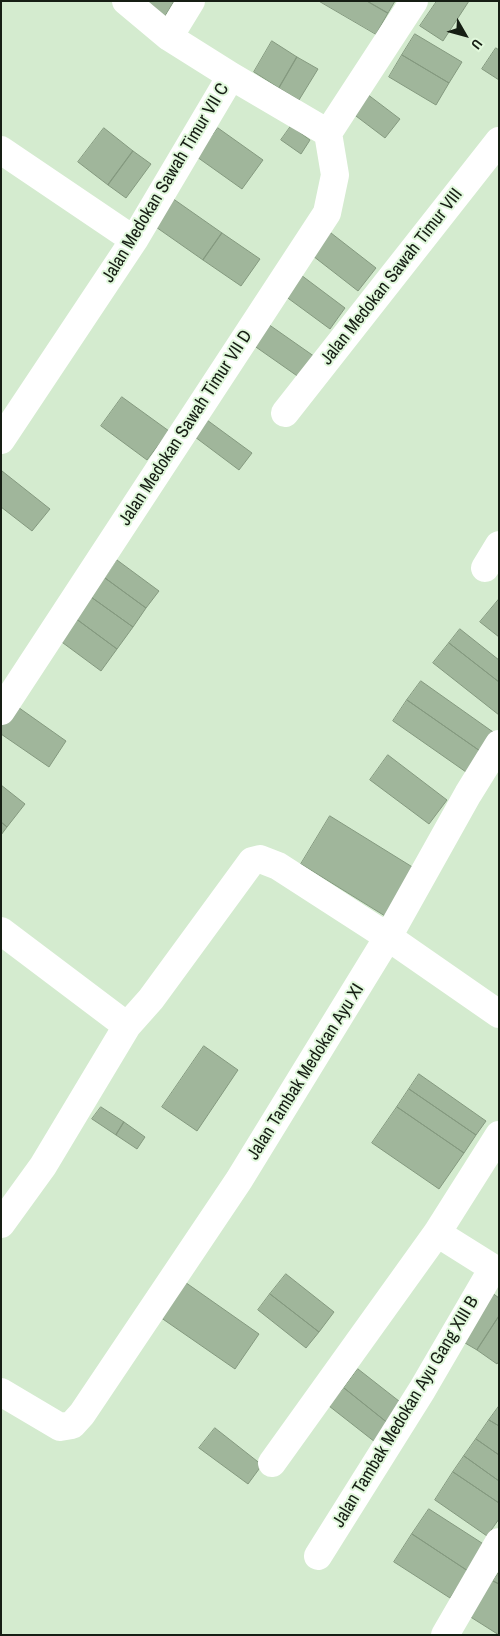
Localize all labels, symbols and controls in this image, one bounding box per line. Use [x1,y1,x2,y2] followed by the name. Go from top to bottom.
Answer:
[440,10,490,60] north arrow
[467,35,486,53] text: U
[98,79,234,287] street label: Jalan Medokan Sawah Timur VII C
[316,184,468,370] street label: Jalan Medokan Sawah Timur VIII
[115,326,257,530] street label: Jalan Medokan Sawah Timur VII D
[243,980,369,1164] street label: Jalan Tambak Medokan Ayu XI
[328,1292,484,1532] street label: Jalan Tambak Medokan Ayu Gang XIII B

